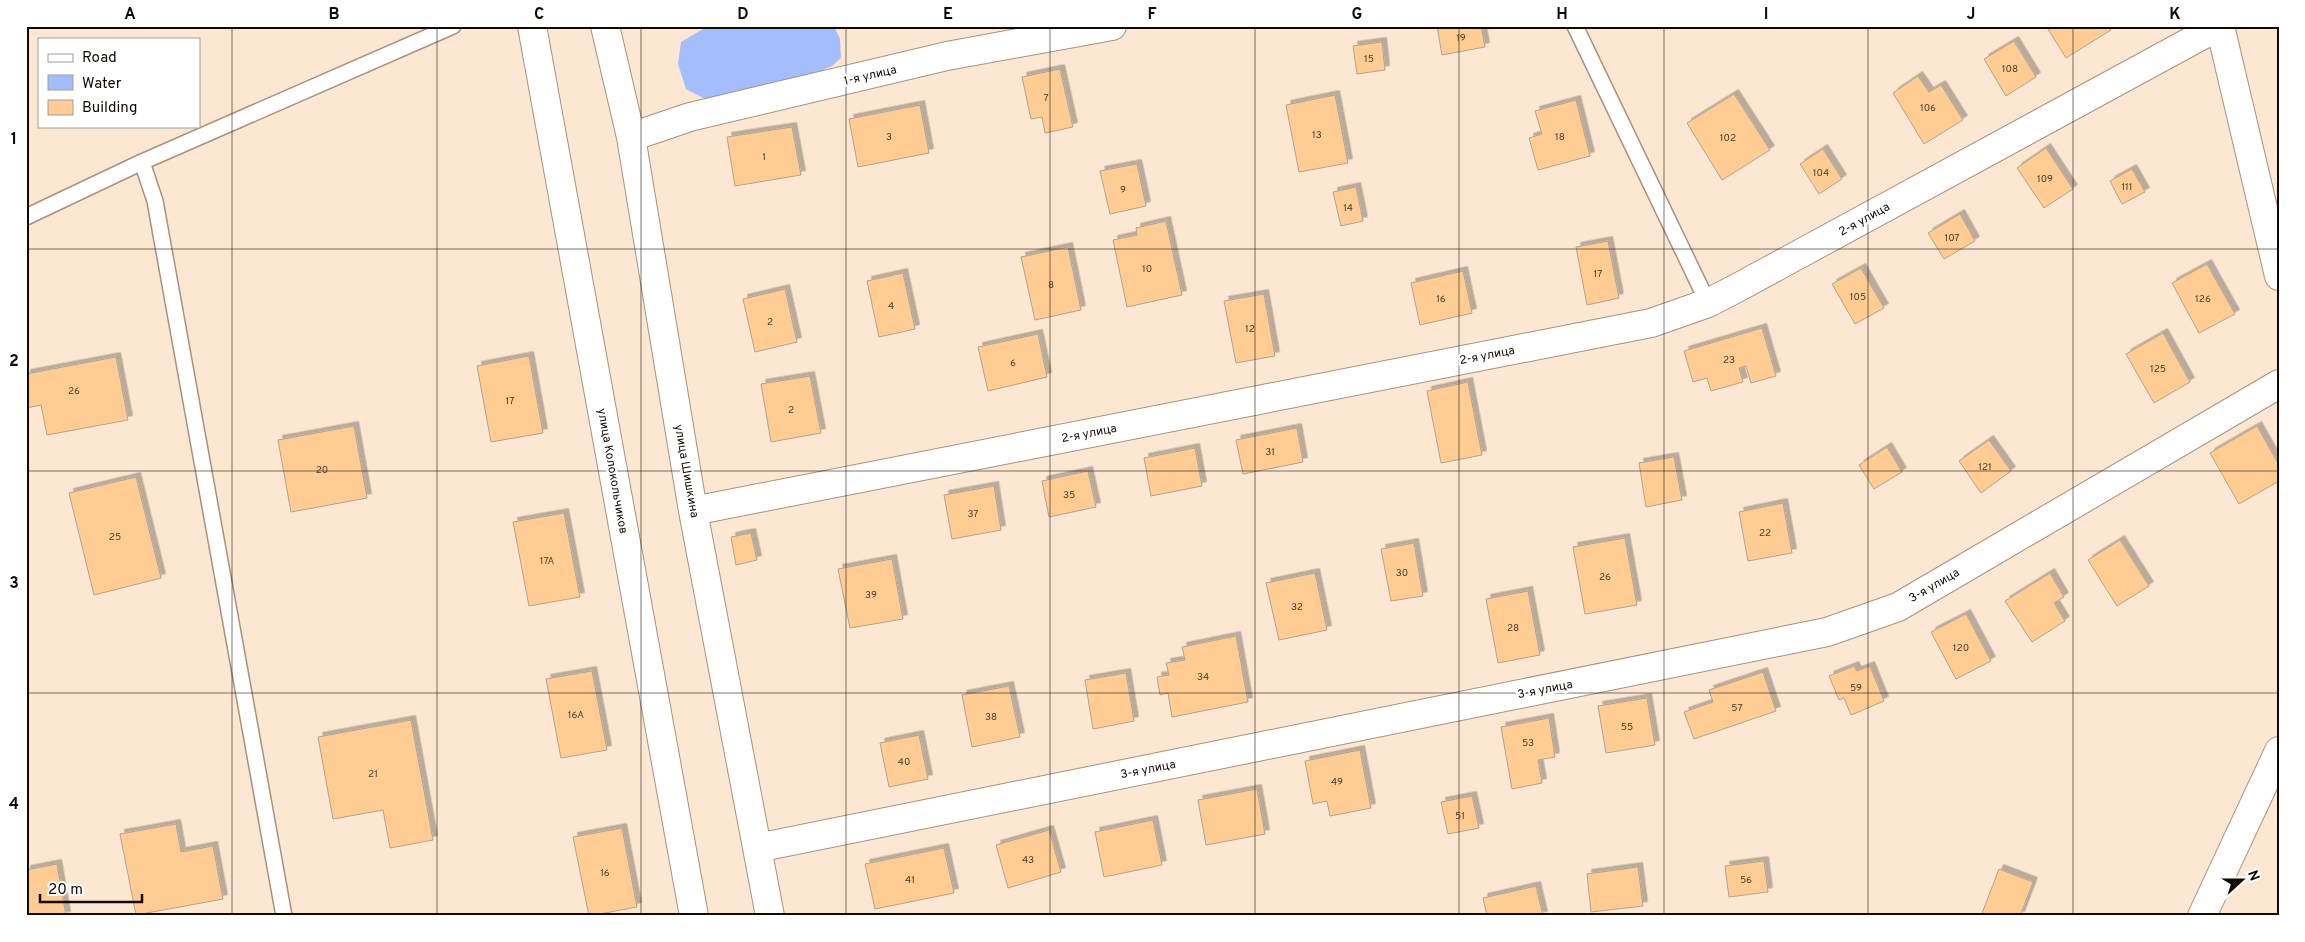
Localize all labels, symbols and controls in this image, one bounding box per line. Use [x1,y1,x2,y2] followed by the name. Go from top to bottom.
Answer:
[124,5,136,25] text: A
[328,5,340,25] text: B
[534,5,544,25] text: C
[737,5,749,25] text: D
[943,5,953,25] text: E
[1147,5,1157,25] text: F
[1352,5,1362,25] text: G
[1556,5,1568,25] text: H
[1764,5,1768,25] text: I
[1967,5,1975,25] text: J
[2169,5,2181,25] text: K
[1456,32,1466,45] house number: 19
[38,38,200,128] legend
[82,49,117,68] text: Road
[1364,53,1374,66] house number: 15
[842,62,898,90] street label: 1-я улица
[2002,63,2018,76] house number: 108
[82,75,122,94] text: Water
[1043,92,1049,105] house number: 7
[82,99,137,118] text: Building
[1920,102,1936,115] house number: 106
[1312,129,1322,142] house number: 13
[11,130,17,150] text: 1
[886,131,892,144] house number: 3
[1555,131,1565,144] house number: 18
[1720,132,1736,145] house number: 102
[762,151,766,164] house number: 1
[1813,167,1829,180] house number: 104
[2037,173,2053,186] house number: 109
[2121,181,2133,194] house number: 111
[1120,184,1126,197] house number: 9
[1836,199,1893,240] street label: 2-я улица
[1343,202,1353,215] house number: 14
[1944,232,1960,245] house number: 107
[1142,263,1152,276] house number: 10
[1594,268,1602,281] house number: 17
[1048,279,1054,292] house number: 8
[1850,291,1866,304] house number: 105
[1436,293,1446,306] house number: 16
[2195,293,2211,306] house number: 126
[888,300,894,313] house number: 4
[767,316,773,329] house number: 2
[1245,323,1255,336] house number: 12
[1458,343,1516,369] street label: 2-я улица
[9,352,19,372] text: 2
[1723,354,1735,367] house number: 23
[1010,357,1016,370] house number: 6
[2150,363,2166,376] house number: 125
[68,385,80,398] house number: 26
[506,395,514,408] house number: 17
[788,404,794,417] house number: 2
[593,407,631,535] street label: улица Колокольчиков
[1060,421,1118,447] street label: 2-я улица
[670,423,702,519] street label: улица Шишкина
[1265,446,1275,459] house number: 31
[1978,461,1992,474] house number: 121
[316,464,328,477] house number: 20
[1063,489,1075,502] house number: 35
[967,508,979,521] house number: 37
[1759,527,1771,540] house number: 22
[109,531,121,544] house number: 25
[540,555,554,568] house number: 17А
[1906,565,1963,607] street label: 3-я улица
[1396,567,1408,580] house number: 30
[1599,571,1611,584] house number: 26
[9,574,19,594] text: 3
[865,589,877,602] house number: 39
[1291,601,1303,614] house number: 32
[1507,622,1519,635] house number: 28
[1953,642,1969,655] house number: 120
[1197,671,1209,684] house number: 34
[1516,677,1574,703] street label: 3-я улица
[1850,682,1862,695] house number: 59
[1731,702,1743,715] house number: 57
[568,709,584,722] house number: 16А
[985,711,997,724] house number: 38
[1621,721,1633,734] house number: 55
[1522,737,1534,750] house number: 53
[898,756,910,769] house number: 40
[1119,757,1177,783] street label: 3-я улица
[368,768,378,781] house number: 21
[1331,776,1343,789] house number: 49
[9,795,19,815] text: 4
[1455,810,1465,823] house number: 51
[1022,854,1034,867] house number: 43
[2218,854,2268,904] north arrow
[600,867,610,880] house number: 16
[2243,868,2262,884] text: N
[40,872,142,904] scale bar
[905,874,915,887] house number: 41
[1740,874,1752,887] house number: 56
[48,881,83,900] text: 20 m

